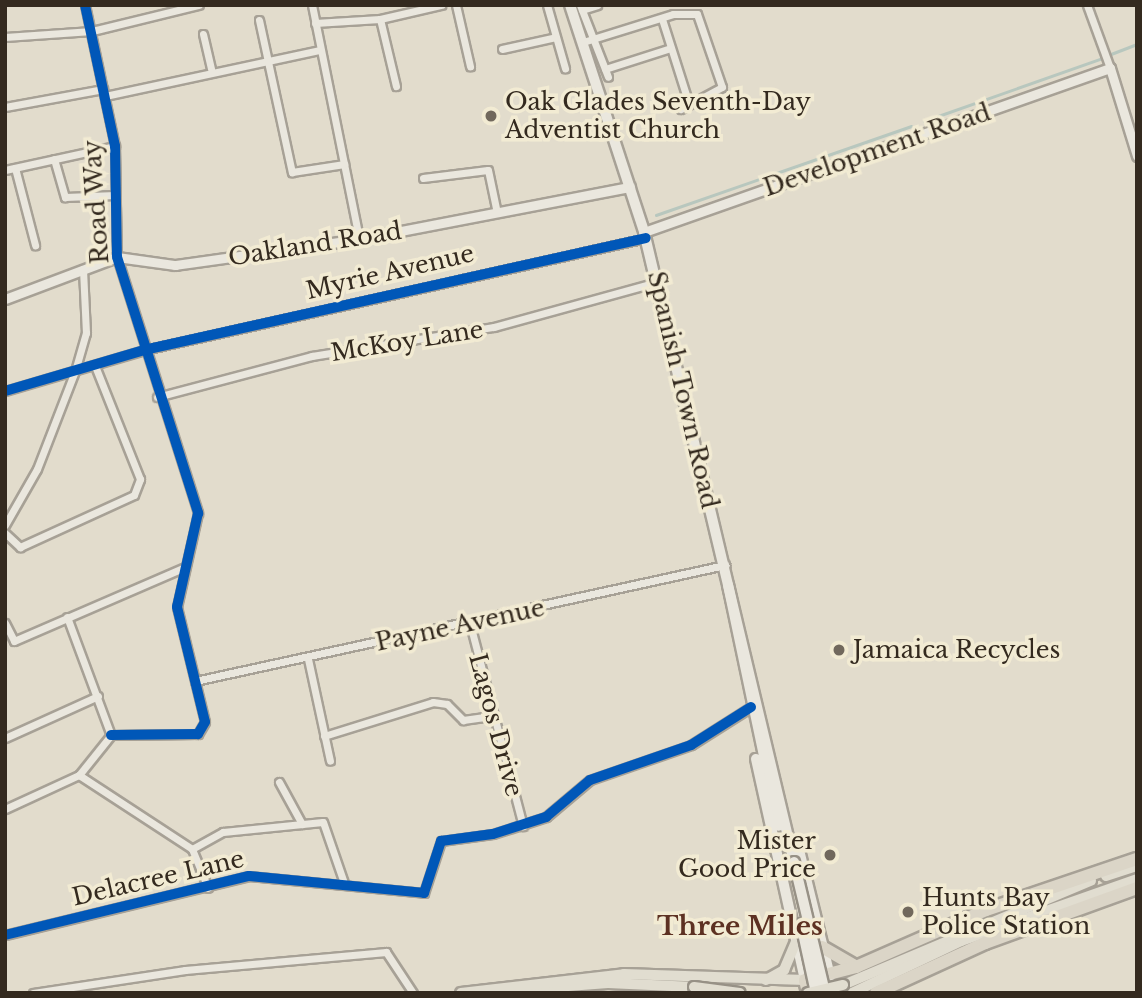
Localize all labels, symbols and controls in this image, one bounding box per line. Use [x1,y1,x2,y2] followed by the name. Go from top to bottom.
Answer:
[505,88,811,144] place label: Oak Glades Seventh-Day Adventist Church
[760,98,994,202] street label: Development Road
[483,108,499,124] marker: Oak Glades Seventh-Day Adventist Church
[77,139,115,265] street label: Road Way
[226,216,404,272] street label: Oakland Road
[303,239,477,305] street label: Myrie Avenue
[642,268,724,512] street label: Spanish Town Road
[328,315,486,367] street label: McKoy Lane
[372,593,548,657] street label: Payne Avenue
[853,636,1061,664] place label: Jamaica Recycles
[831,642,847,658] marker: Jamaica Recycles
[463,650,529,800] street label: Lagos Drive
[678,827,816,883] place label: Mister Good Price
[69,844,247,912] street label: Delacree Lane
[822,847,838,863] marker: Mister Good Price
[922,884,1090,940] place label: Hunts Bay Police Station
[900,904,916,920] marker: Hunts Bay Police Station
[657,911,823,943] district label: Three Miles

